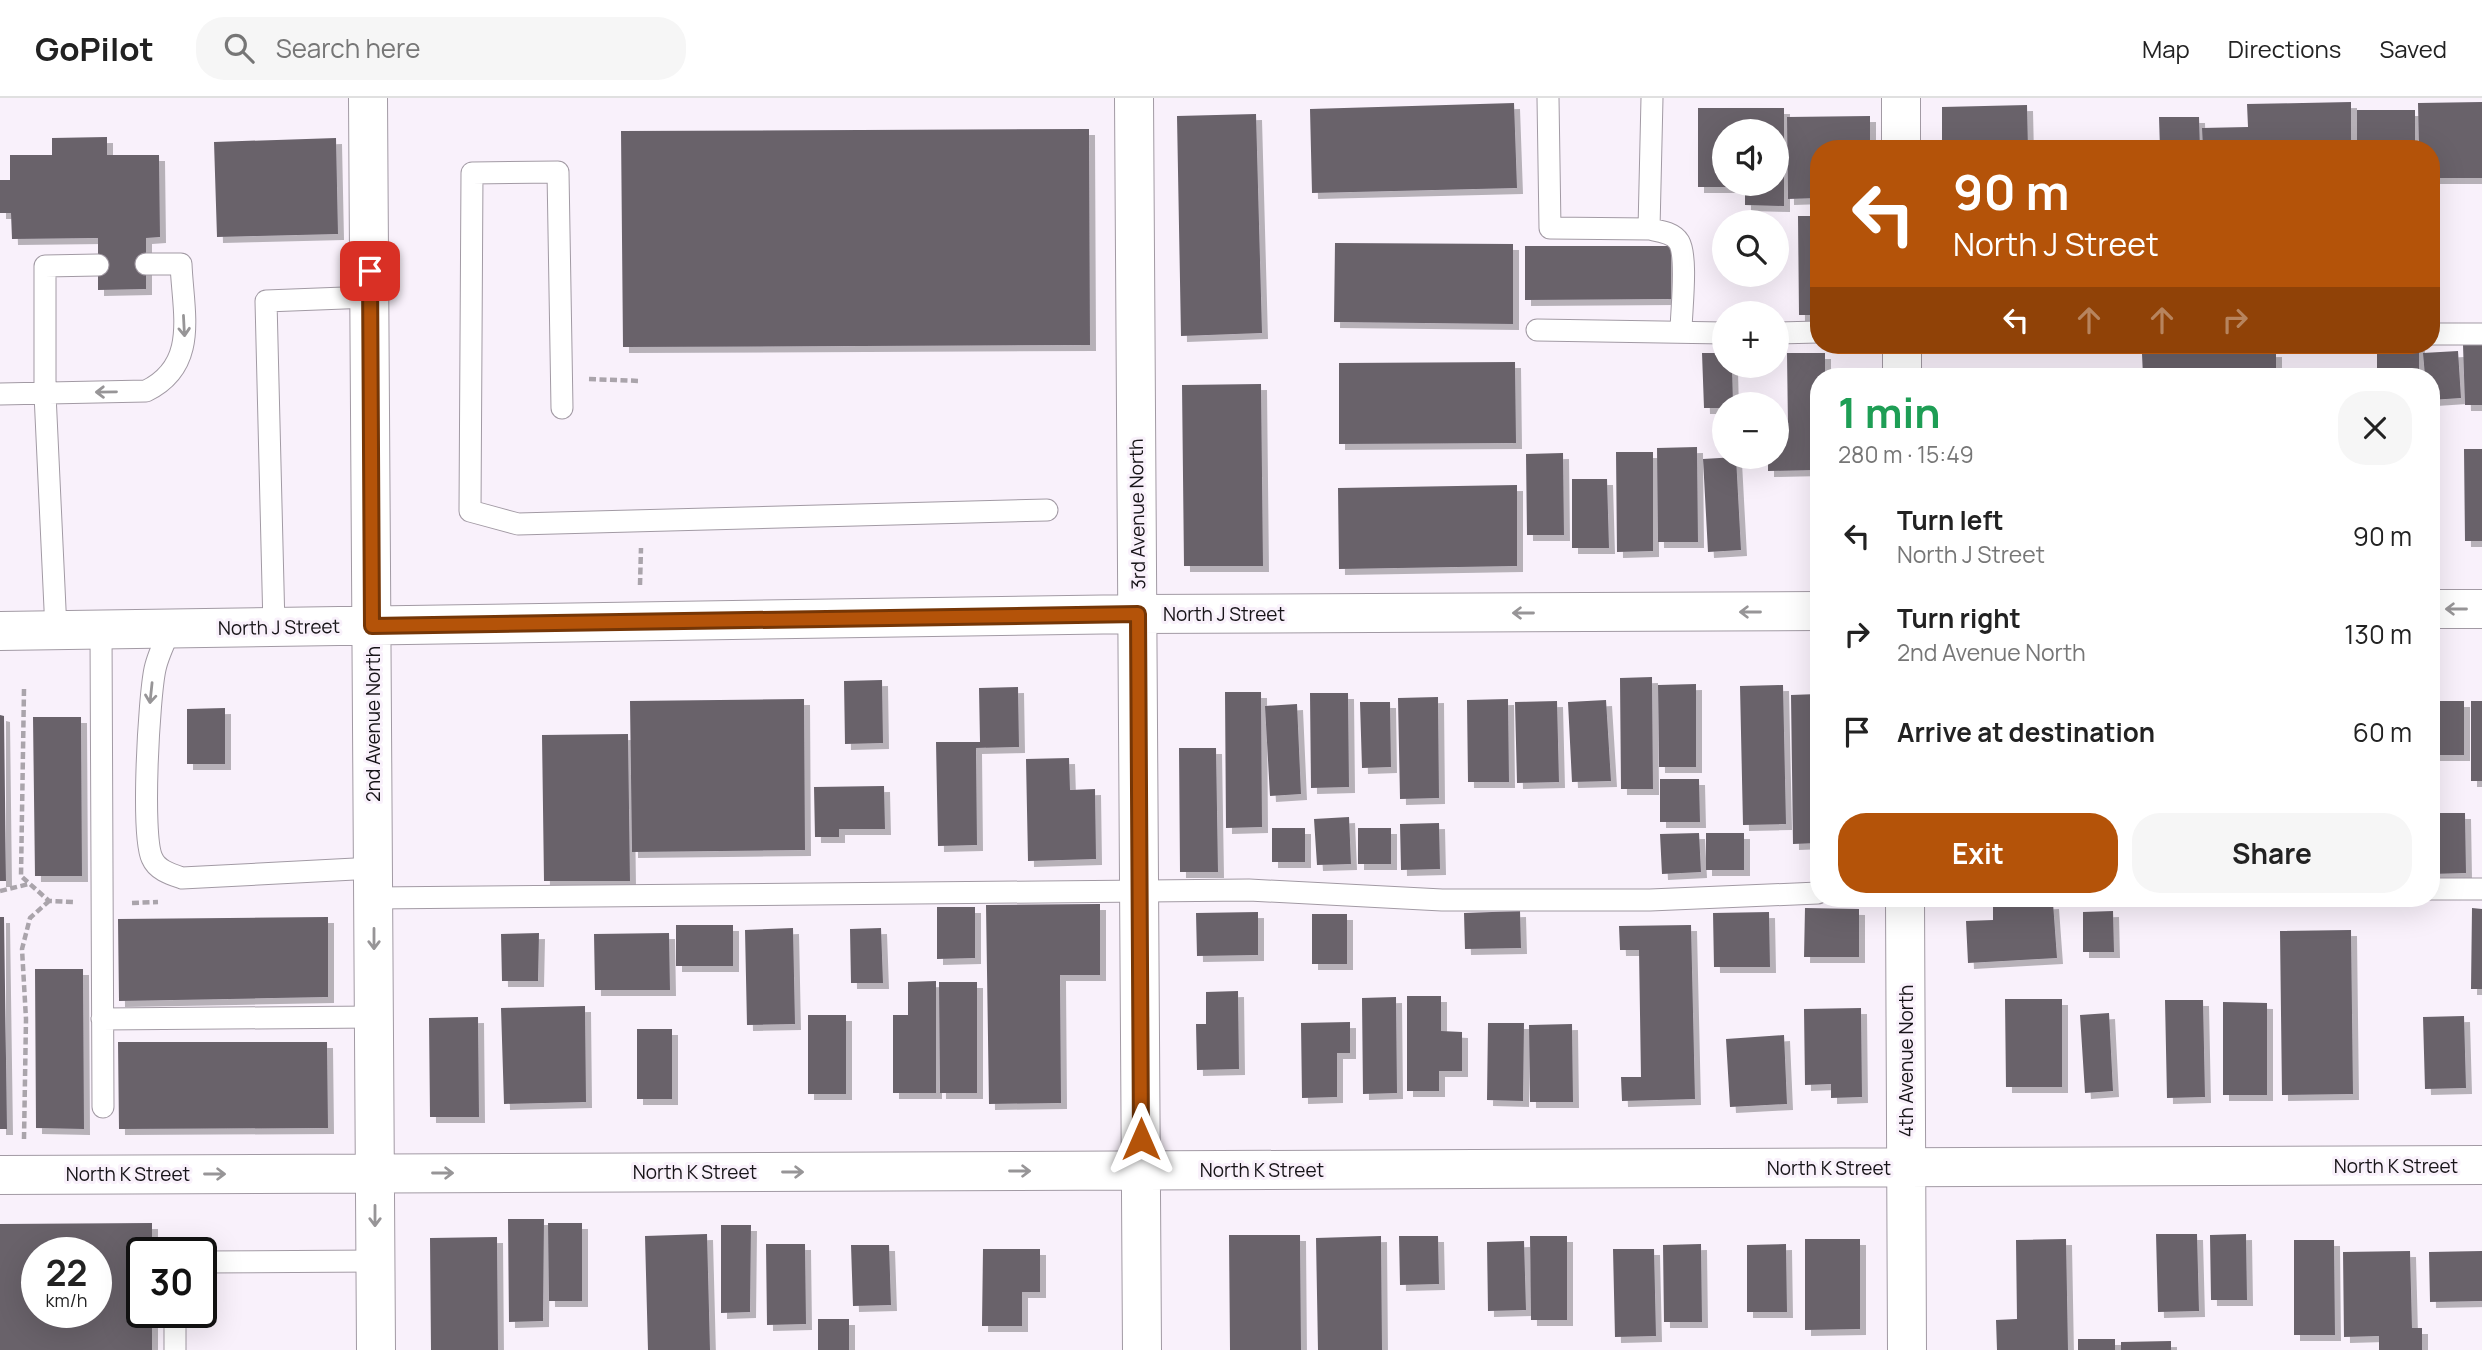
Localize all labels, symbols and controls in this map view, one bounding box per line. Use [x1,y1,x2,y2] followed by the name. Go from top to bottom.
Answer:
[196,17,686,80] search box
[35,26,154,71] text: GoPilot
[220,29,258,67] icon: search
[276,30,420,66] text: Search here
[2142,32,2190,65] text: Map
[2228,32,2341,65] text: Directions
[2379,32,2447,65] text: Saved
[1712,119,1789,469] map controls
[1712,119,1789,196] button: sound
[1953,158,2070,225] text: 90 m
[1838,168,1929,259] icon: left
[1712,210,1789,287] button: search
[1953,222,2159,266] text: North J Street
[340,241,400,301] pin
[351,252,389,290] icon: arrive
[1712,301,1789,378] button: +
[1997,301,2035,339] icon: left
[2070,301,2108,339] icon: ahead
[2143,301,2181,339] icon: ahead
[2216,301,2254,339] icon: right
[178,314,191,336] one-way arrow
[1838,383,1941,441] text: 1 min
[95,385,118,399] one-way arrow
[2338,391,2412,465] button: close
[1712,392,1789,469] button: −
[1123,438,1151,590] street label: 3rd Avenue North
[1838,438,1974,470] text: 280 m · 15:49
[1897,502,2004,538] text: Turn left
[1838,517,1876,555] icon: left
[2353,518,2412,554] text: 90 m
[1897,538,2045,570] text: North J Street
[1897,600,2021,636] text: Turn right
[1163,601,1285,627] street label: North J Street
[2445,602,2468,616] one-way arrow
[1739,605,1762,619] one-way arrow
[1511,606,1534,620] one-way arrow
[218,613,340,641] street label: North J Street
[1838,615,1876,653] icon: right
[2344,616,2412,652] text: 130 m
[1897,636,2086,668] text: 2nd Avenue North
[360,646,386,802] street label: 2nd Avenue North
[145,681,158,704] one-way arrow
[1838,713,1876,751] icon: arrive
[1897,714,2155,750] text: Arrive at destination
[2353,714,2412,750] text: 60 m
[1838,813,2118,893] button: Exit
[2132,813,2412,893] button: Share
[367,927,381,950] one-way arrow
[1893,985,1919,1137] street label: 4th Avenue North
[1104,1102,1178,1176] position arrow
[2334,1153,2458,1179] street label: North K Street
[1767,1155,1891,1181] street label: North K Street
[1200,1157,1324,1183] street label: North K Street
[633,1159,757,1185] street label: North K Street
[66,1161,190,1187] street label: North K Street
[1008,1164,1031,1178] one-way arrow
[781,1165,804,1179] one-way arrow
[431,1166,454,1180] one-way arrow
[203,1167,226,1181] one-way arrow
[368,1204,382,1227] one-way arrow
[126,1237,217,1328] speed limit sign: 30
[46,1249,87,1297] text: 22
[46,1288,87,1312] text: km/h

